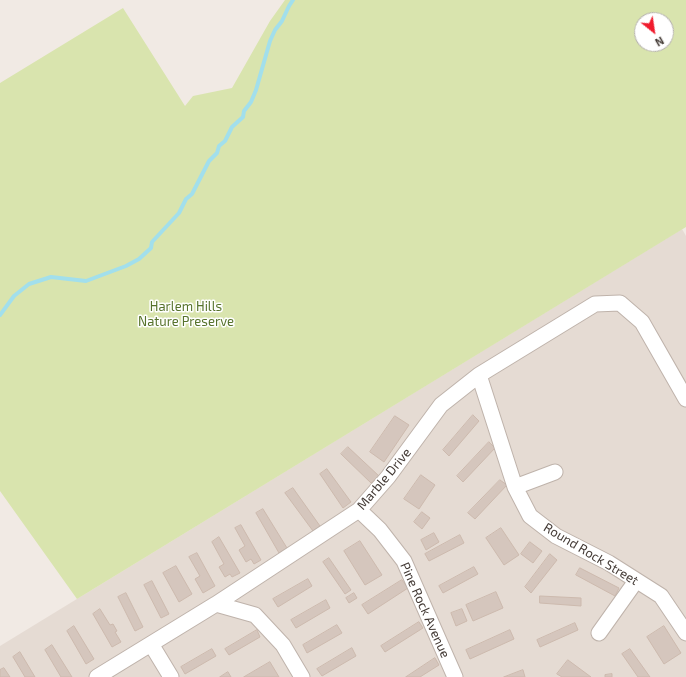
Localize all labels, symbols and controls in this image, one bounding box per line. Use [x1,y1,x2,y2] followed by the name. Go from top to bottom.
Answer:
[634,12,674,52] north arrow
[653,34,666,50] text: N
[138,299,234,330] park label: Harlem Hills Nature Preserve
[354,445,414,513] street label: Marble Drive
[541,519,641,589] street label: Round Rock Street
[397,560,453,660] street label: Pine Rock Avenue

